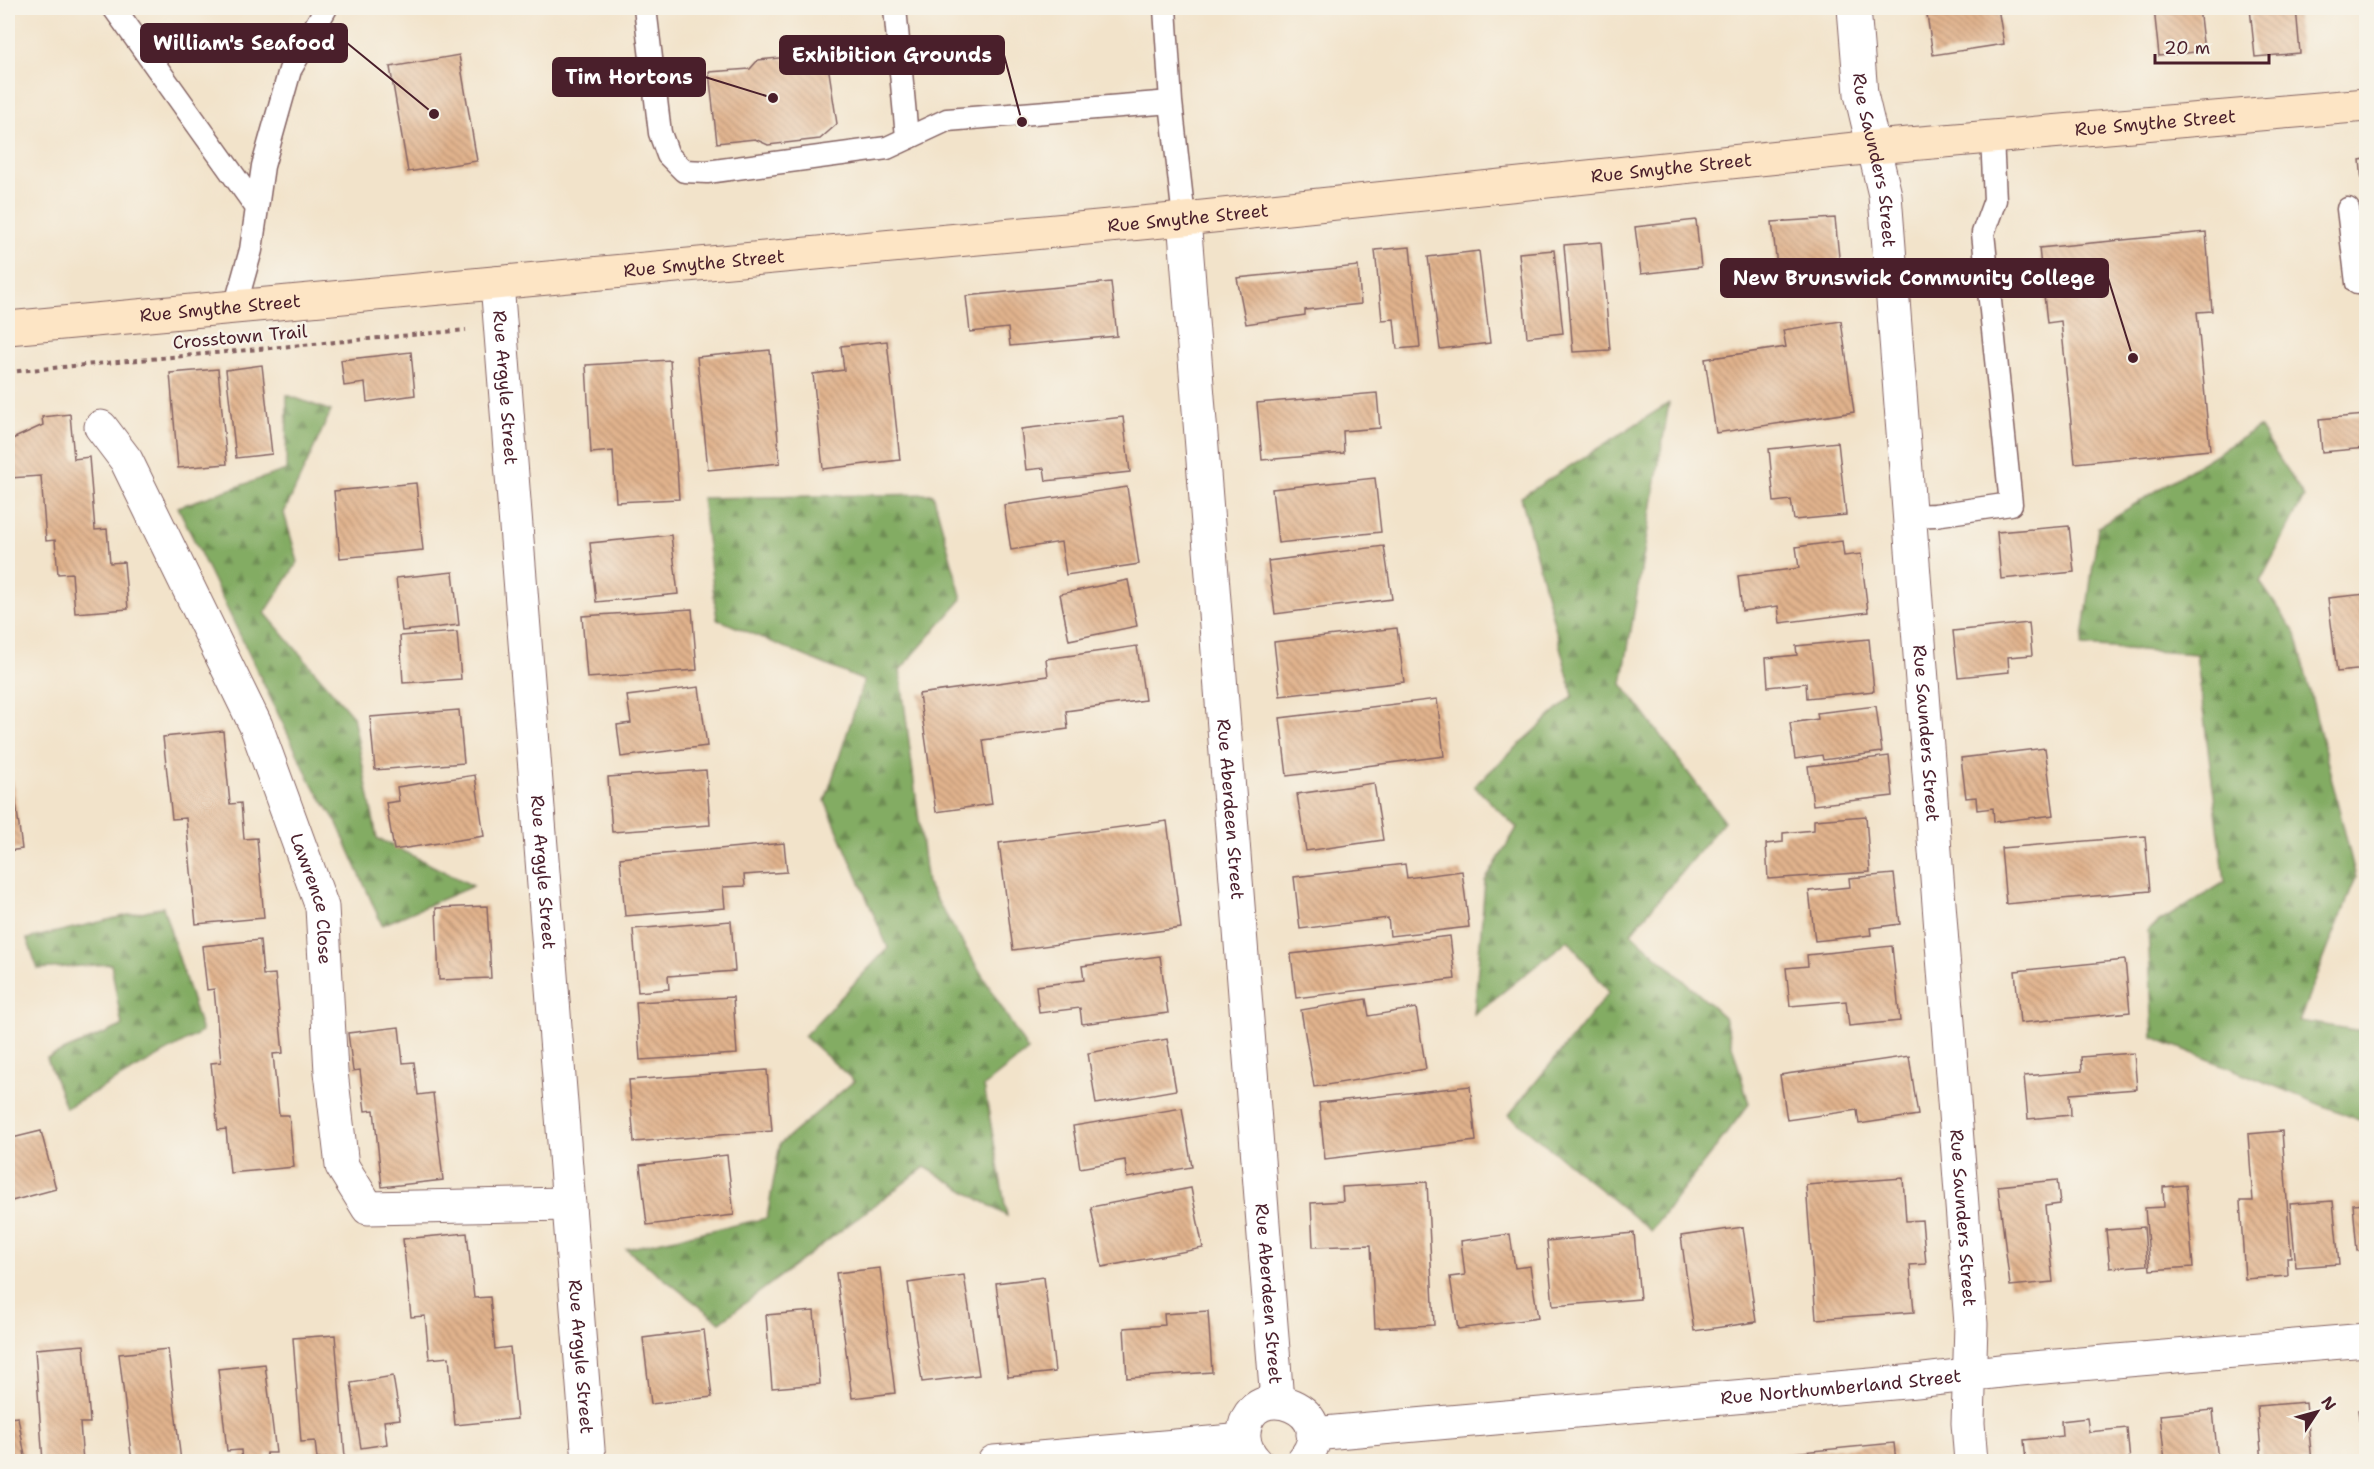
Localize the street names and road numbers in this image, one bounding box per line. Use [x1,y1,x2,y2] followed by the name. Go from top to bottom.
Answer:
[1847,72,1901,249] street label: Rue Saunders Street
[2074,104,2237,142] street label: Rue Smythe Street
[1590,148,1753,188] street label: Rue Smythe Street
[1106,198,1270,238] street label: Rue Smythe Street
[622,244,786,283] street label: Rue Smythe Street
[138,289,302,328] street label: Rue Smythe Street
[487,309,523,466] street label: Rue Argyle Street
[172,319,309,355] street label: Crosstown Trail
[1907,644,1945,823] street label: Rue Saunders Street
[1211,718,1250,901] street label: Rue Aberdeen Street
[525,794,561,951] street label: Rue Argyle Street
[284,830,337,965] street label: Lawrence Close
[1944,1129,1982,1308] street label: Rue Saunders Street
[1249,1202,1288,1385] street label: Rue Aberdeen Street
[563,1279,599,1435] street label: Rue Argyle Street
[1720,1364,1963,1410] street label: Rue Northumberland Street

